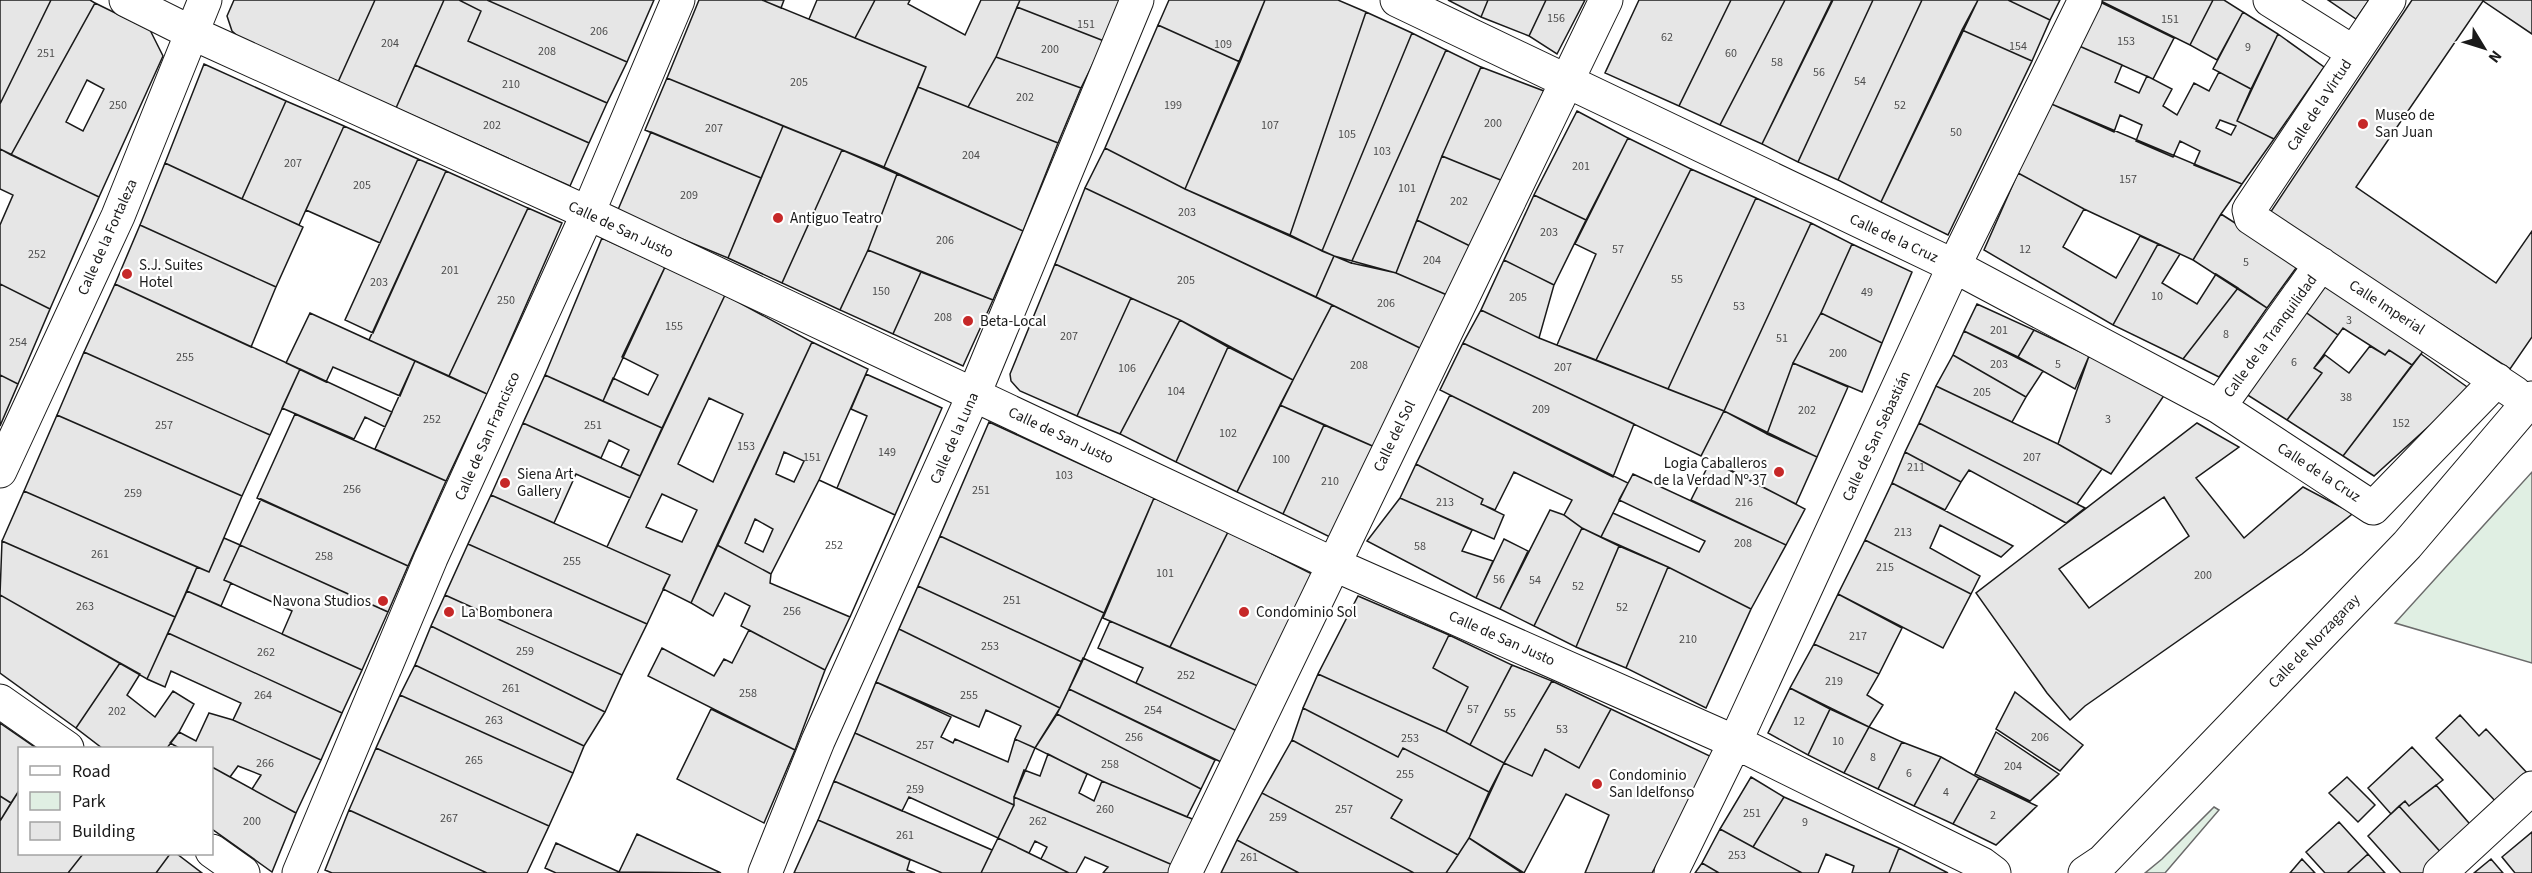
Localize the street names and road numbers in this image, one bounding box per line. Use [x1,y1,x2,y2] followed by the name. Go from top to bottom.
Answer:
[2282,55,2357,155] street label: Calle de la Virtud
[72,176,142,299] street label: Calle de la Fortaleza
[565,196,677,263] street label: Calle de San Justo
[1846,209,1942,268] street label: Calle de la Cruz
[2219,271,2322,402] street label: Calle de la Tranquilidad
[2345,275,2429,340] street label: Calle Imperial
[450,368,525,504] street label: Calle de San Francisco
[1837,368,1916,505] street label: Calle de San Sebastián
[925,389,984,487] street label: Calle de la Luna
[1368,397,1421,475] street label: Calle del Sol
[1005,402,1117,469] street label: Calle de San Justo
[2273,438,2365,507] street label: Calle de la Cruz
[2264,590,2365,693] street label: Calle de Norzagaray
[1445,606,1558,671] street label: Calle de San Justo

